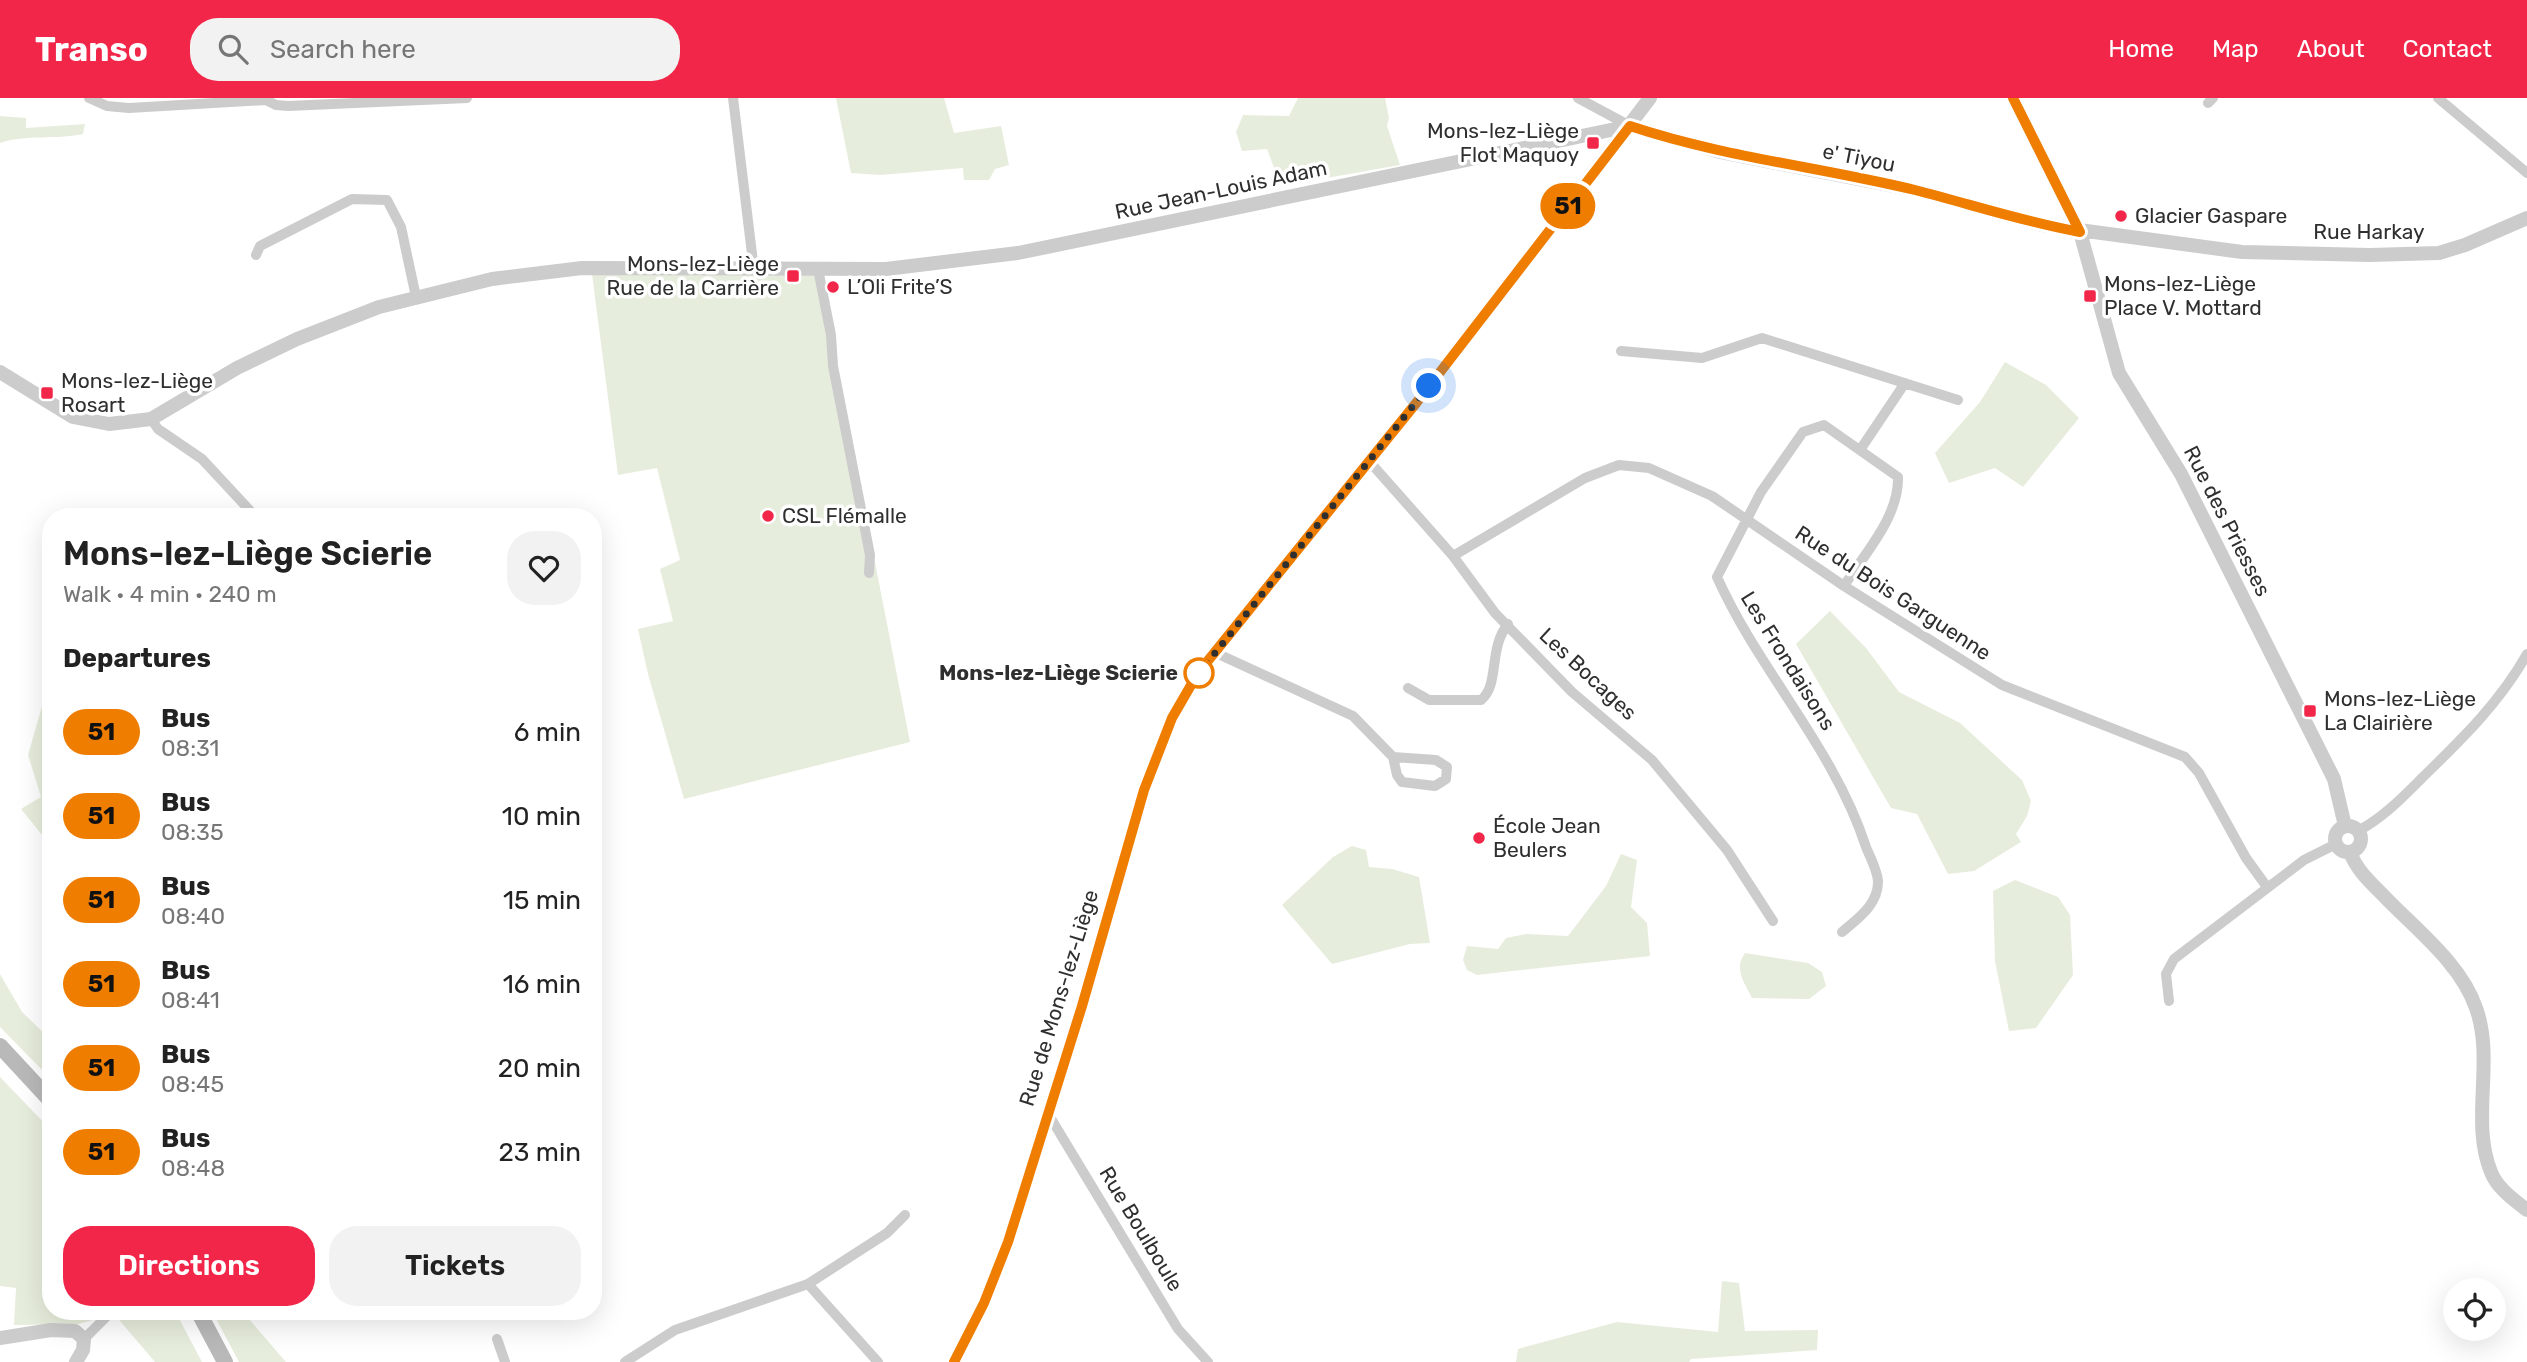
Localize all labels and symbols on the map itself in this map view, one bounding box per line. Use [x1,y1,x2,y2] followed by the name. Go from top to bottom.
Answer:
[1427,118,1579,167] place label: Mons-lez-Liège Flot Maquoy
[1585,135,1601,151] marker: Mons-lez-Liège Flot Maquoy
[1821,138,1898,177] street label: e' Tiyou
[1113,155,1329,224] street label: Rue Jean-Louis Adam
[1536,183,1600,229] line badge: 51
[2135,203,2287,228] place label: Glacier Gaspare
[2113,208,2129,224] marker: Glacier Gaspare
[2313,219,2425,244] street label: Rue Harkay
[607,251,779,300] place label: Mons-lez-Liège Rue de la Carrière
[785,268,801,284] marker: Mons-lez-Liège Rue de la Carrière
[2104,271,2262,320] place label: Mons-lez-Liège Place V. Mottard
[847,274,953,299] place label: L’Oli Frite’S
[825,279,841,295] marker: L’Oli Frite’S
[2082,288,2098,304] marker: Mons-lez-Liège Place V. Mottard
[61,368,213,417] place label: Mons-lez-Liège Rosart
[1411,368,1446,403] your location
[39,385,55,401] marker: Mons-lez-Liège Rosart
[2179,441,2276,600] street label: Rue des Priesses
[782,503,907,528] place label: CSL Flémalle
[760,508,776,524] marker: CSL Flémalle
[1791,520,1996,665] street label: Rue du Bois Garguenne
[1736,587,1841,735] street label: Les Frondaisons
[1535,622,1642,725] street label: Les Bocages
[1184,658,1214,688] marker: Mons-lez-Liège Scierie
[939,660,1178,685] place label: Mons-lez-Liège Scierie
[2324,686,2476,735] place label: Mons-lez-Liège La Clairière
[2302,703,2318,719] marker: Mons-lez-Liège La Clairière
[1493,813,1601,862] place label: École Jean Beulers
[1471,830,1487,846] marker: École Jean Beulers
[1014,887,1103,1109] street label: Rue de Mons-lez-Liège
[1094,1162,1189,1296] street label: Rue Boulboule

